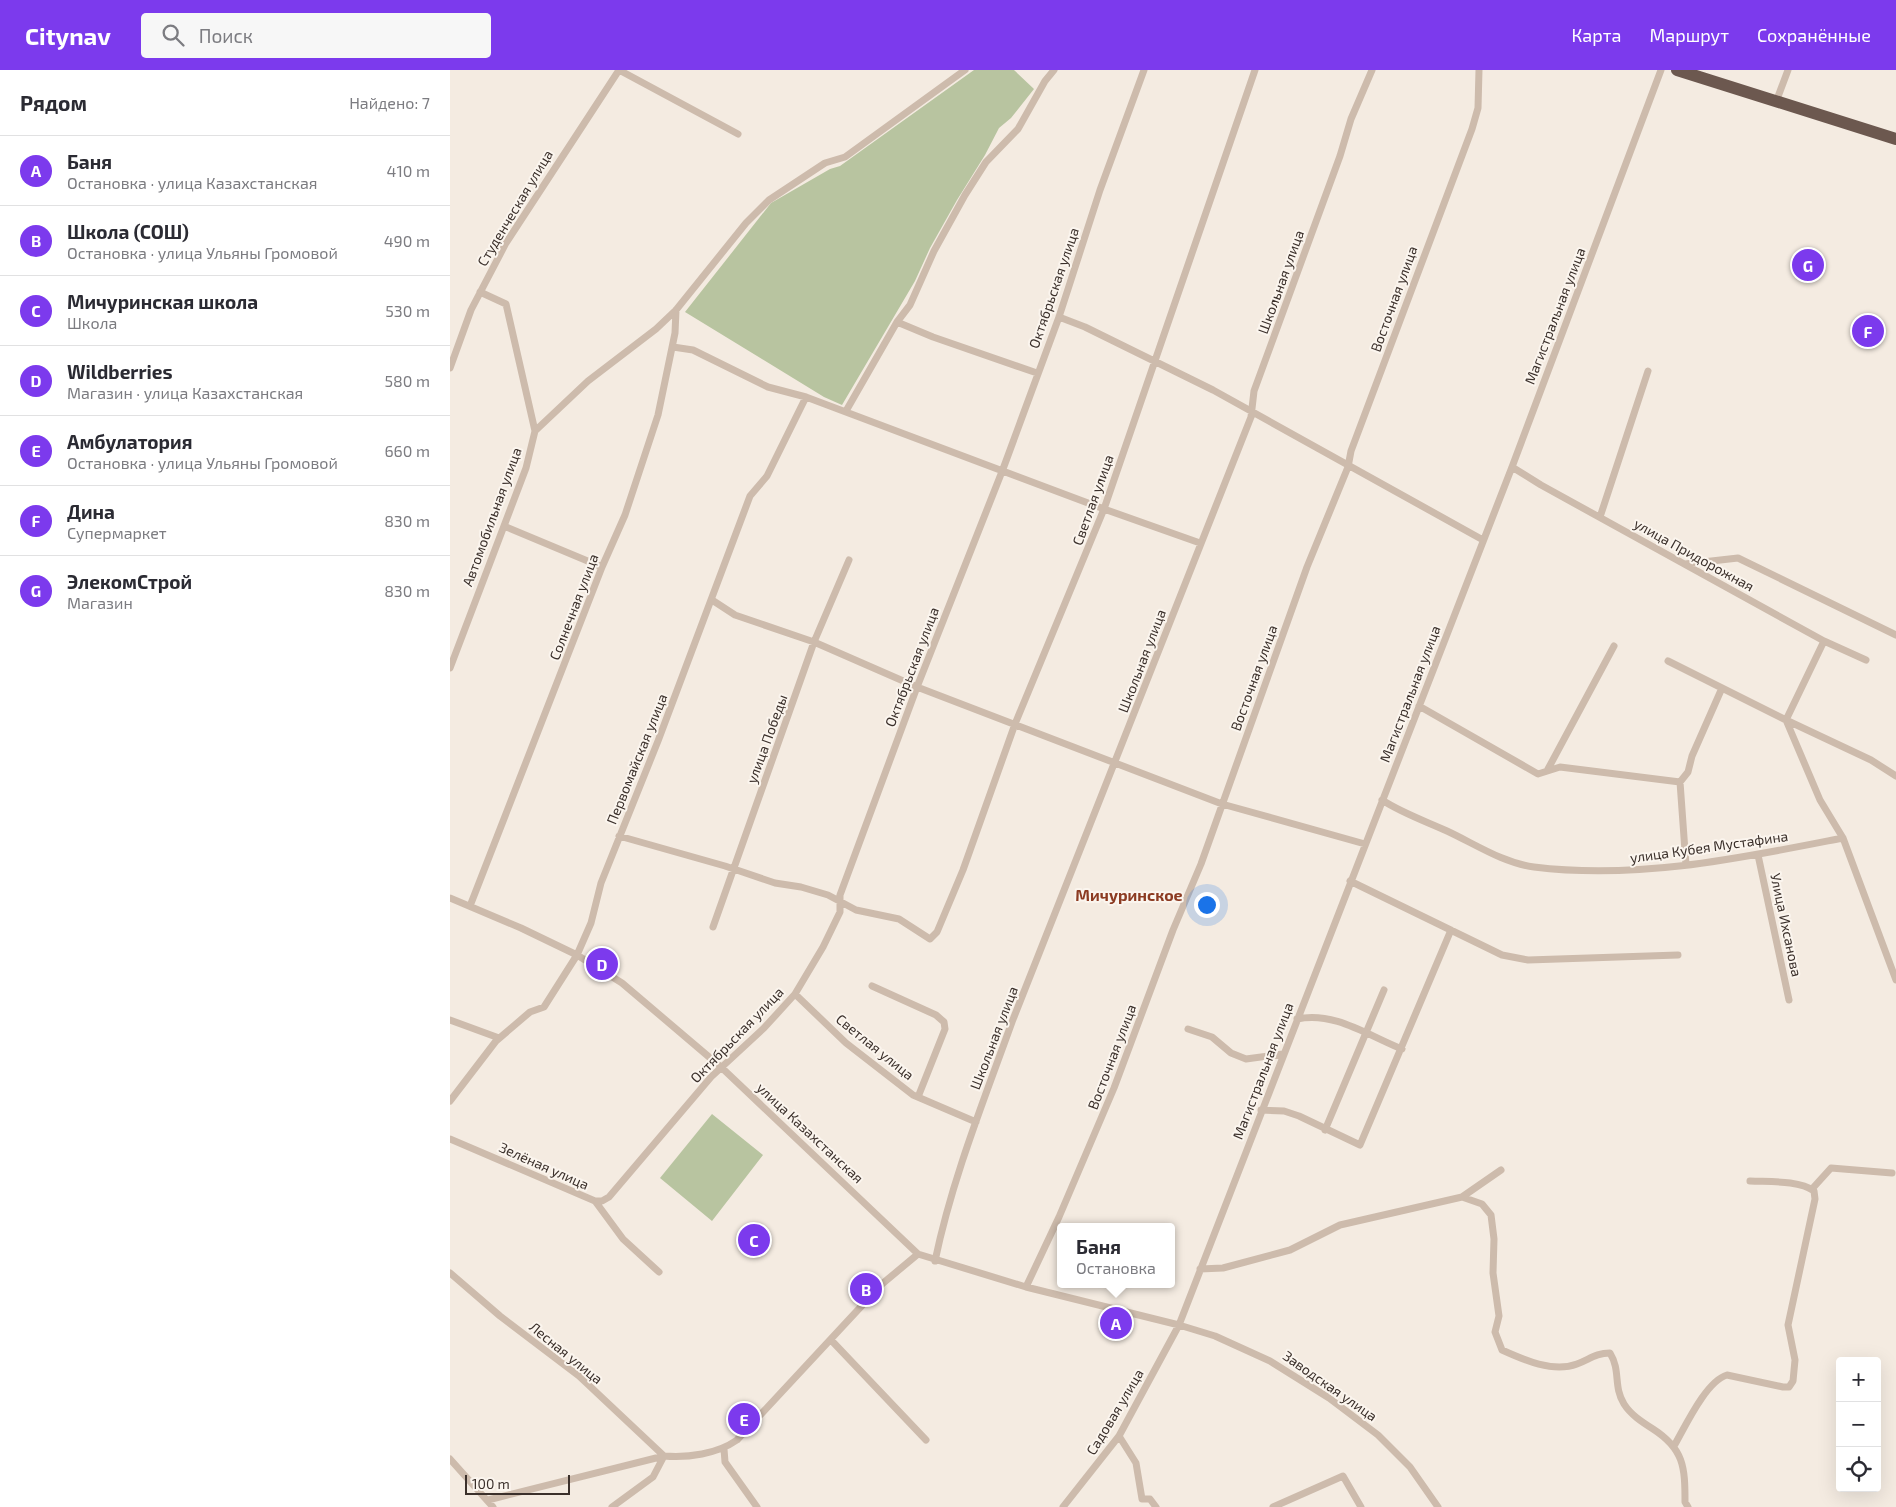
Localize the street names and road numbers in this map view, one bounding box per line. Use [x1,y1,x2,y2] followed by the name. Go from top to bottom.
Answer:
[473,147,556,269] street label: Студенческая улица
[1025,225,1082,350] street label: Октябрьская улица
[1254,228,1307,336] street label: Школьная улица
[1366,244,1421,354] street label: Восточная улица
[1521,245,1588,387] street label: Магистральная улица
[458,445,525,589] street label: Автомобильная улица
[1068,452,1117,548] street label: Светлая улица
[1631,514,1757,595] street label: улица Придорожная
[545,551,602,662] street label: Солнечная улица
[881,605,942,729] street label: Октябрьская улица
[1114,607,1169,715] street label: Школьная улица
[1226,623,1281,733] street label: Восточная улица
[1376,623,1443,765] street label: Магистральная улица
[603,691,670,827] street label: Первомайская улица
[743,692,790,786] street label: улица Победы
[1629,827,1789,866] street label: улица Кубея Мустафина
[1767,872,1806,978] street label: Улица Ихсанова
[687,983,787,1086] street label: Октябрьская улица
[966,984,1021,1092] street label: Школьная улица
[1229,1000,1296,1142] street label: Магистральная улица
[1084,1002,1139,1112] street label: Восточная улица
[833,1010,918,1083] street label: Светлая улица
[753,1079,867,1186] street label: улица Казахстанская
[497,1138,592,1193] street label: Зелёная улица
[526,1318,606,1387] street label: Лесная улица
[1280,1347,1381,1424] street label: Заводская улица
[1082,1366,1147,1458] street label: Садовая улица

